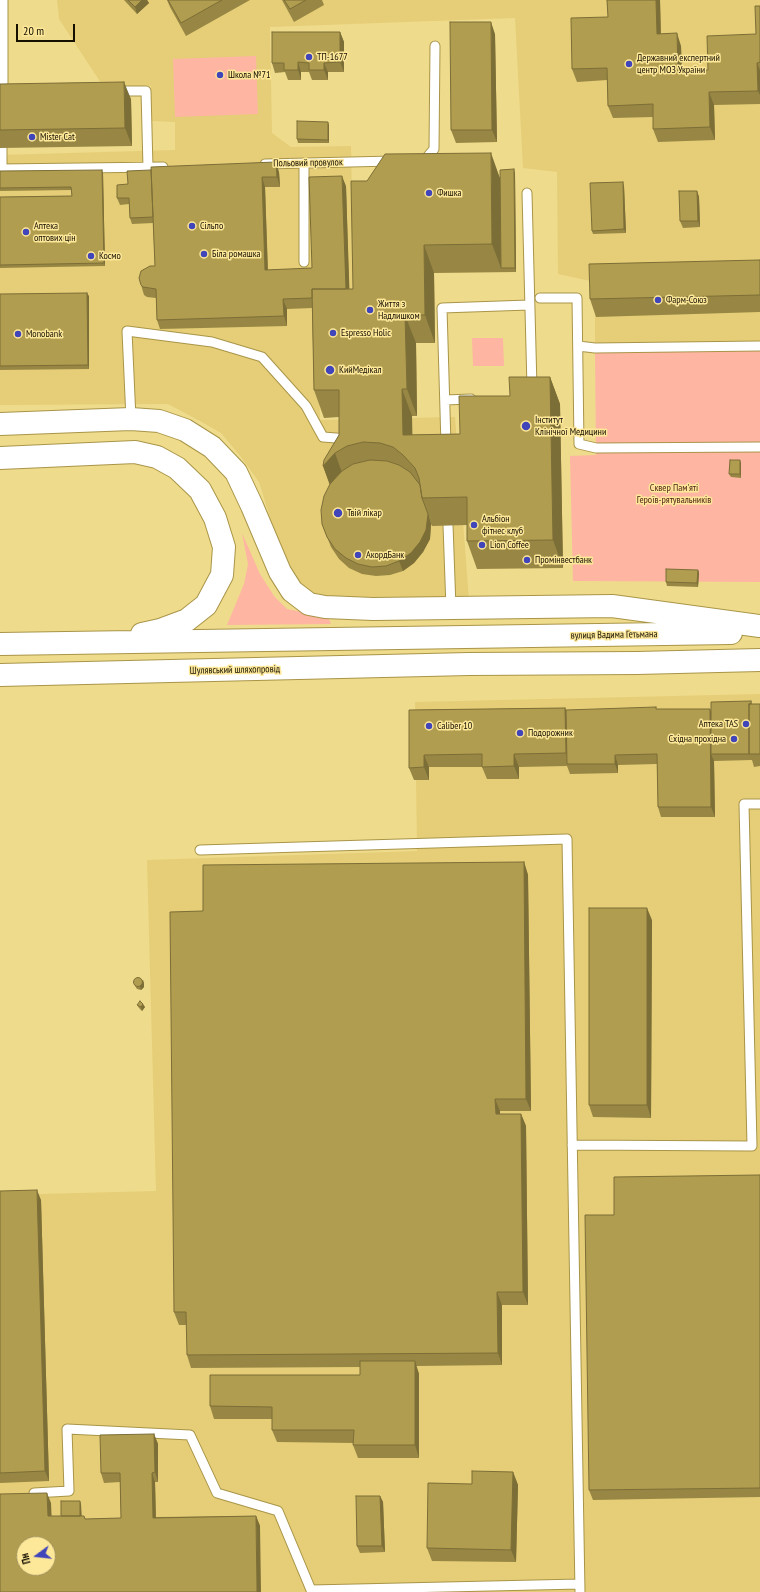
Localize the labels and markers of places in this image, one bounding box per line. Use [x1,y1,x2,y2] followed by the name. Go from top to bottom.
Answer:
[317,51,348,63] place label: ТП-1677
[304,52,314,62] marker: ТП-1677
[637,52,720,76] place label: Державний експертний центр МОЗ України
[624,59,634,69] marker: Державний експертний центр МОЗ України
[228,69,271,81] place label: Школа №71
[215,70,225,80] marker: Школа №71
[40,131,75,143] place label: Mister Cat
[27,132,37,142] marker: Mister Cat
[437,187,462,199] place label: Фишка
[424,188,434,198] marker: Фишка
[34,220,76,244] place label: Аптека оптових цін
[200,220,223,232] place label: Сільпо
[187,221,197,231] marker: Сільпо
[21,227,31,237] marker: Аптека оптових цін
[212,248,261,260] place label: Біла ромашка
[199,249,209,259] marker: Біла ромашка
[99,250,121,262] place label: Космо
[86,251,96,261] marker: Космо
[666,294,707,306] place label: Фарм-Союз
[653,295,663,305] marker: Фарм-Союз
[378,298,420,322] place label: Життя з Надлишком
[365,305,375,315] marker: Життя з Надлишком
[341,327,391,339] place label: Espresso Holic
[26,328,62,340] place label: Monobank
[328,328,338,338] marker: Espresso Holic
[13,329,23,339] marker: Monobank
[324,364,336,376] marker: КийМедікал
[339,364,382,376] place label: КийМедікал
[535,414,606,438] place label: Інститут Клінічної Медицини
[520,420,532,432] marker: Інститут Клінічної Медицини
[332,507,344,519] marker: Твій лікар
[347,507,382,519] place label: Твій лікар
[482,513,523,536] place label: Альбіон фітнес клуб
[469,520,479,530] marker: Альбіон фітнес клуб
[490,539,529,551] place label: Lion Coffee
[477,540,487,550] marker: Lion Coffee
[366,549,404,561] place label: АкордБанк
[353,550,363,560] marker: АкордБанк
[535,554,592,566] place label: Промінвестбанк
[522,555,532,565] marker: Промінвестбанк
[699,718,738,730] place label: Аптека TAS
[741,719,751,729] marker: Аптека TAS
[437,720,472,732] place label: Caliber 10
[424,721,434,731] marker: Caliber 10
[528,727,573,739] place label: Подорожник
[515,728,525,738] marker: Подорожник
[669,733,726,745] place label: Східна прохідна
[729,734,739,744] marker: Східна прохідна

